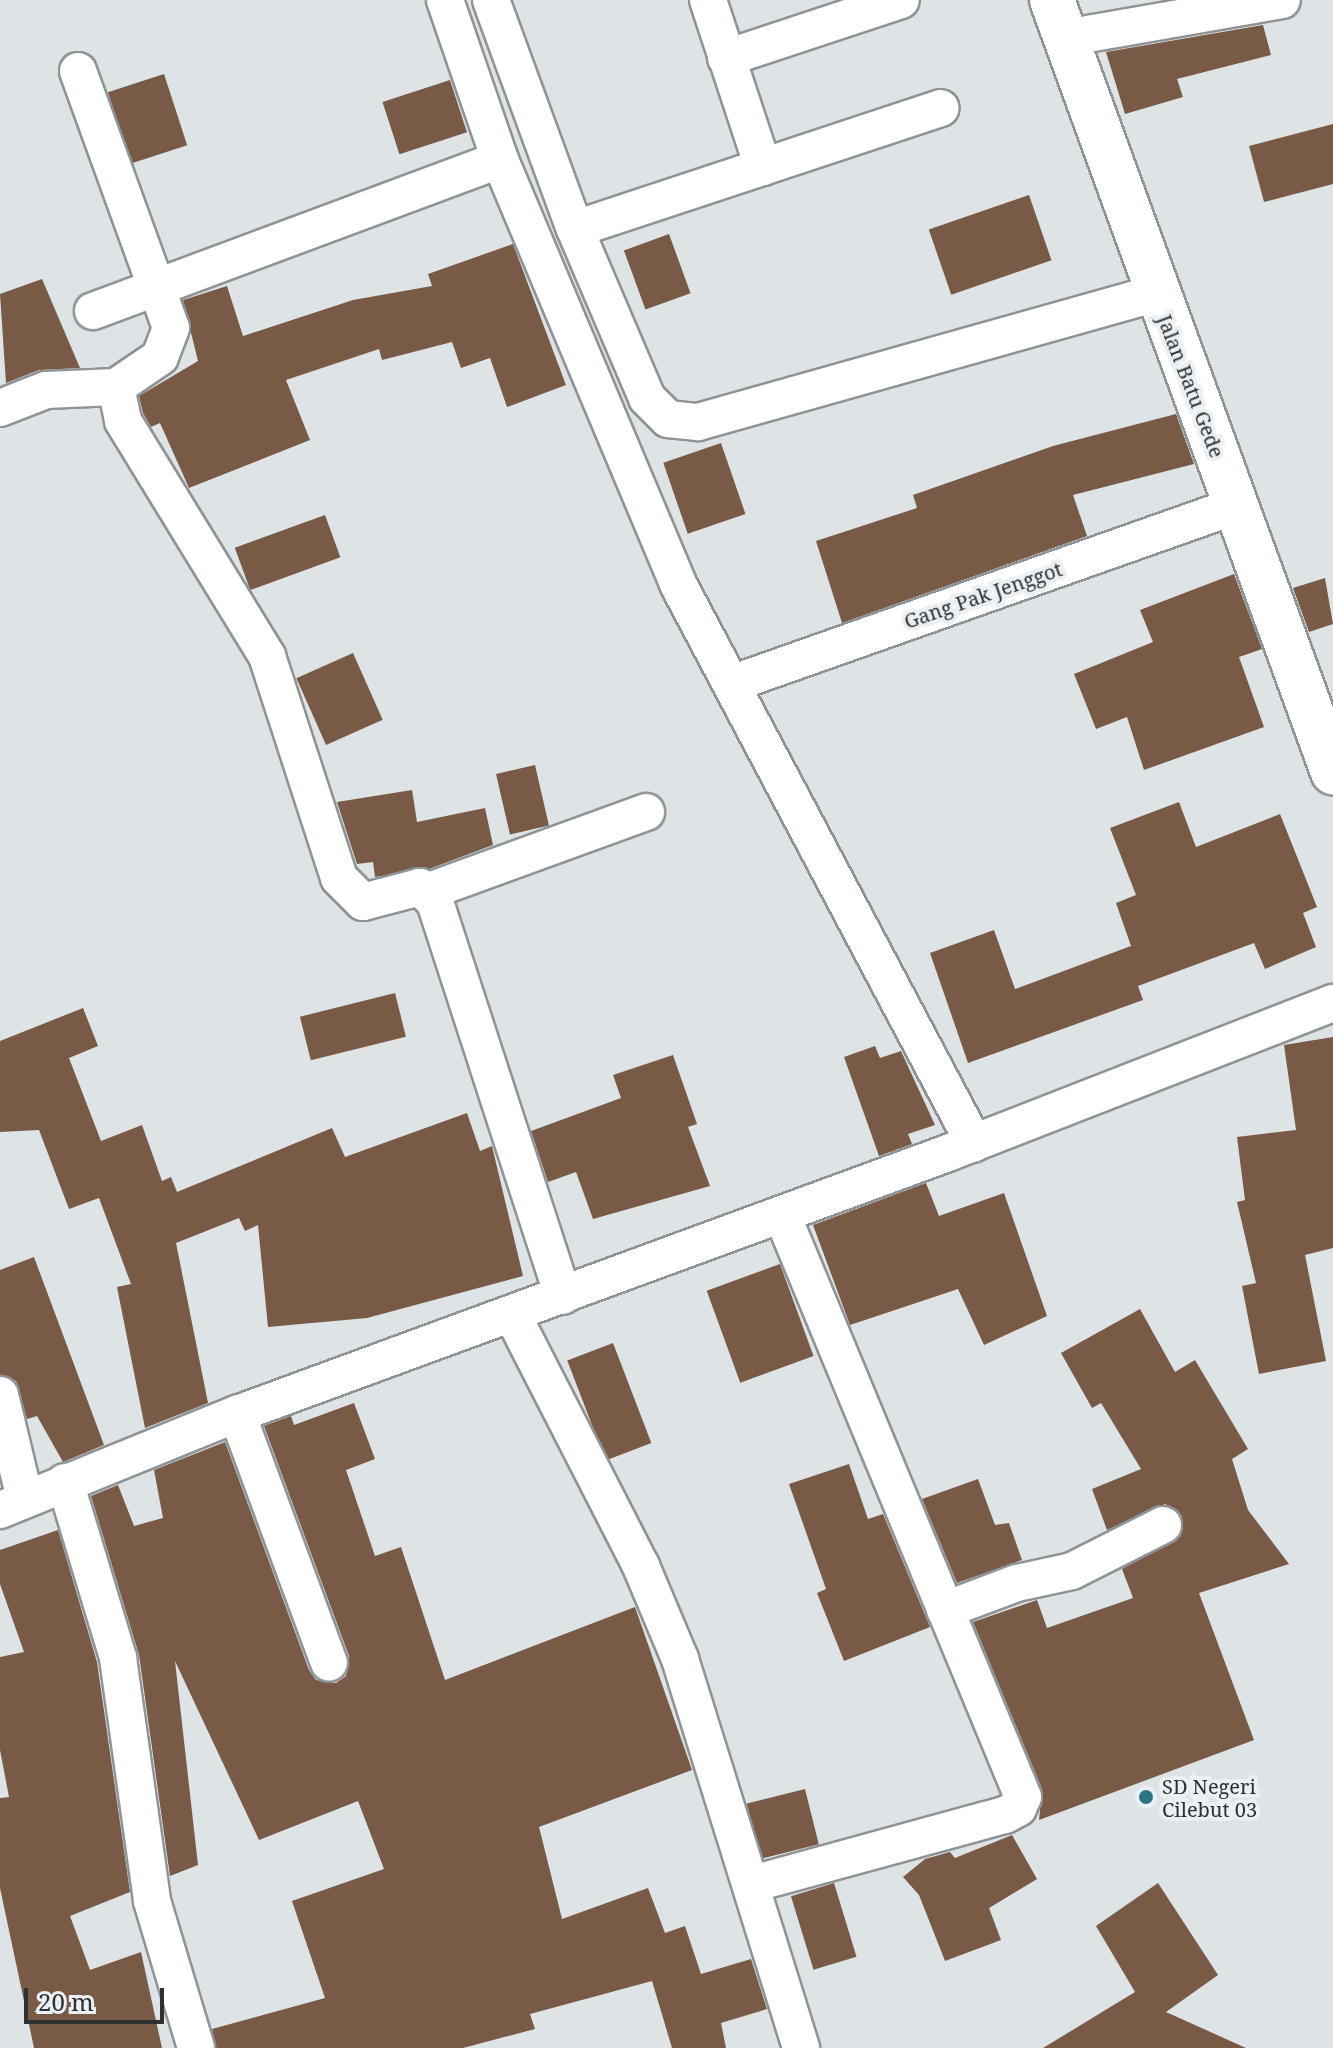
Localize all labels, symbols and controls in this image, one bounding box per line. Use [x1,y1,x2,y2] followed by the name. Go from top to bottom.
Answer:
[1153,311,1229,461] street label: Jalan Batu Gede
[901,557,1065,633] street label: Gang Pak Jenggot
[1162,1774,1257,1821] place label: SD Negeri Cilebut 03
[1137,1788,1155,1806] marker: SD Negeri Cilebut 03
[28,1972,168,2022] scale bar
[38,1985,94,2018] text: 20 m

